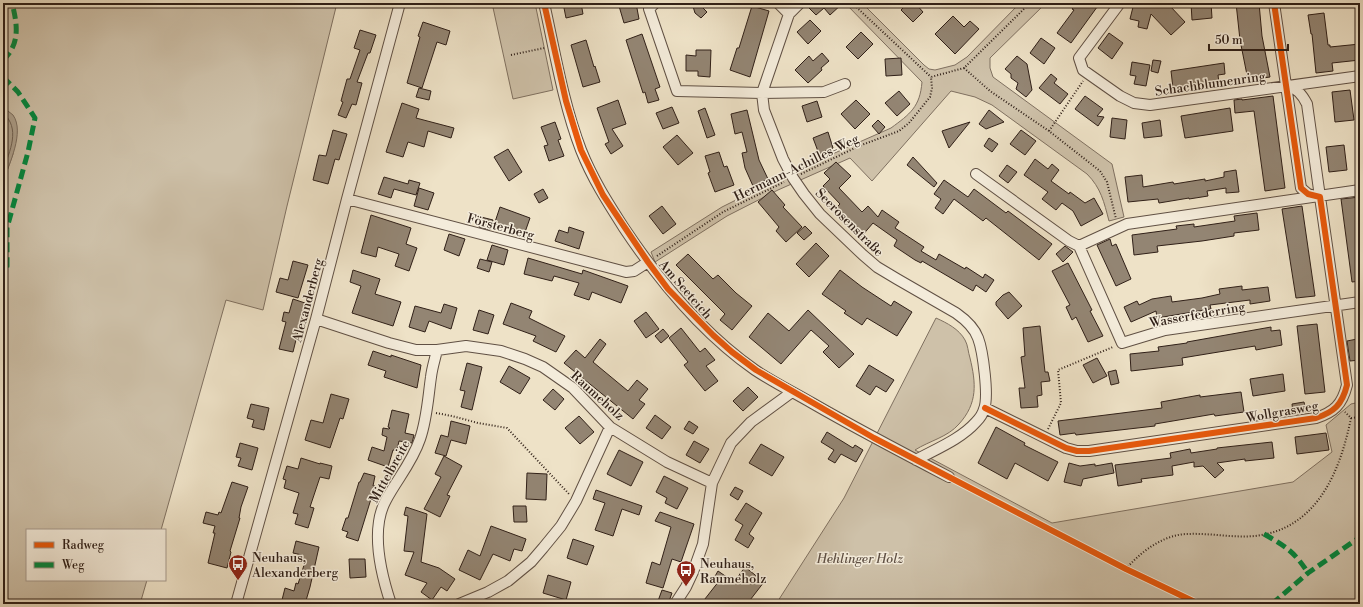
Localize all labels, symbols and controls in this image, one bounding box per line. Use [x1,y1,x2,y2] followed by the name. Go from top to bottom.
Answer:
[1209,26,1288,52] scale bar
[1215,33,1243,48] text: 50 m
[1154,68,1267,100] street label: Schachblumenring
[731,131,862,205] street label: Hermann-Achilles-Weg
[812,185,887,260] street label: Seerosenstraße
[465,210,536,244] street label: Försterberg
[289,256,327,345] street label: Alexanderberg
[655,256,715,323] street label: Am Seeteich
[1147,299,1247,331] street label: Wasserfederring
[567,368,627,424] street label: Raumeholz
[1244,398,1320,426] street label: Wollgrasweg
[366,437,414,506] street label: Mittelbreite
[26,529,166,581] legend
[62,538,105,553] text: Radweg
[251,550,338,581] place label: Neuhaus, Alexanderberg
[815,551,904,567] park label: Hehlinger Holz
[227,553,249,581] bus stop icon: Neuhaus, Alexanderberg
[700,556,766,587] place label: Neuhaus, Raumeholz
[61,558,85,573] text: Weg
[675,559,697,587] bus stop icon: Neuhaus, Raumeholz

